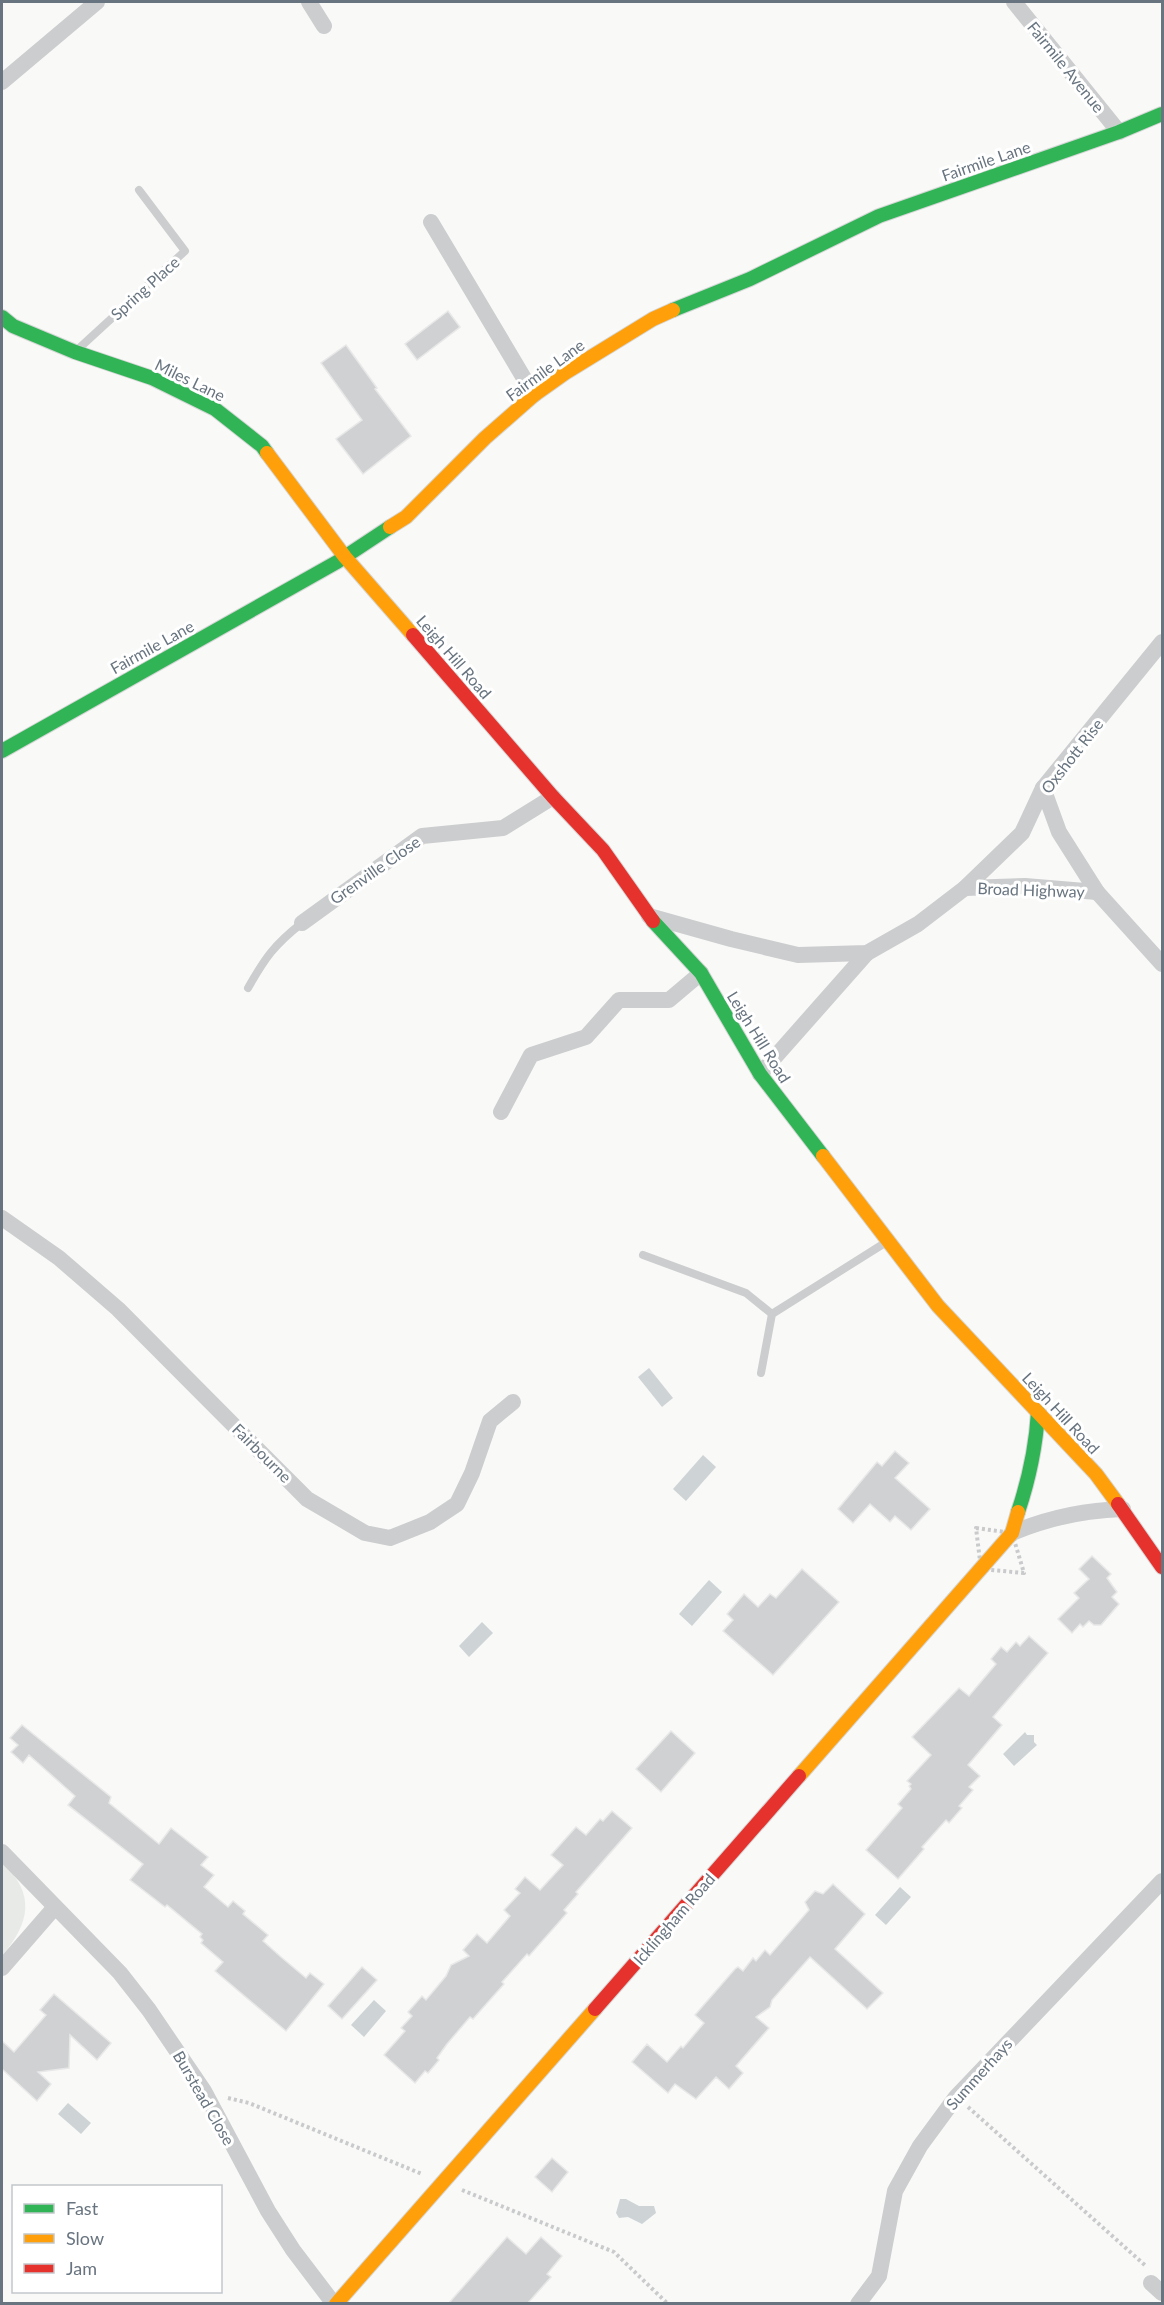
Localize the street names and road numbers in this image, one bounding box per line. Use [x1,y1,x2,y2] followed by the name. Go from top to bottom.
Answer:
[1024,17,1109,116] street label: Fairmile Avenue
[939,137,1033,185] street label: Fairmile Lane
[106,252,183,323] street label: Spring Place
[502,335,588,404] street label: Fairmile Lane
[152,354,228,405] street label: Miles Lane
[413,611,496,702] street label: Leigh Hill Road
[107,616,197,677] street label: Fairmile Lane
[1037,715,1107,797] street label: Oxshott Rise
[326,832,423,908] street label: Grenville Close
[977,878,1086,901] street label: Broad Highway
[724,987,795,1086] street label: Leigh Hill Road
[1019,1368,1104,1457] street label: Leigh Hill Road
[229,1419,296,1486] street label: Fairbourne
[629,1869,718,1968] street label: Icklingham Road
[942,2034,1016,2113] street label: Summerhays
[170,2047,239,2148] street label: Burstead Close

